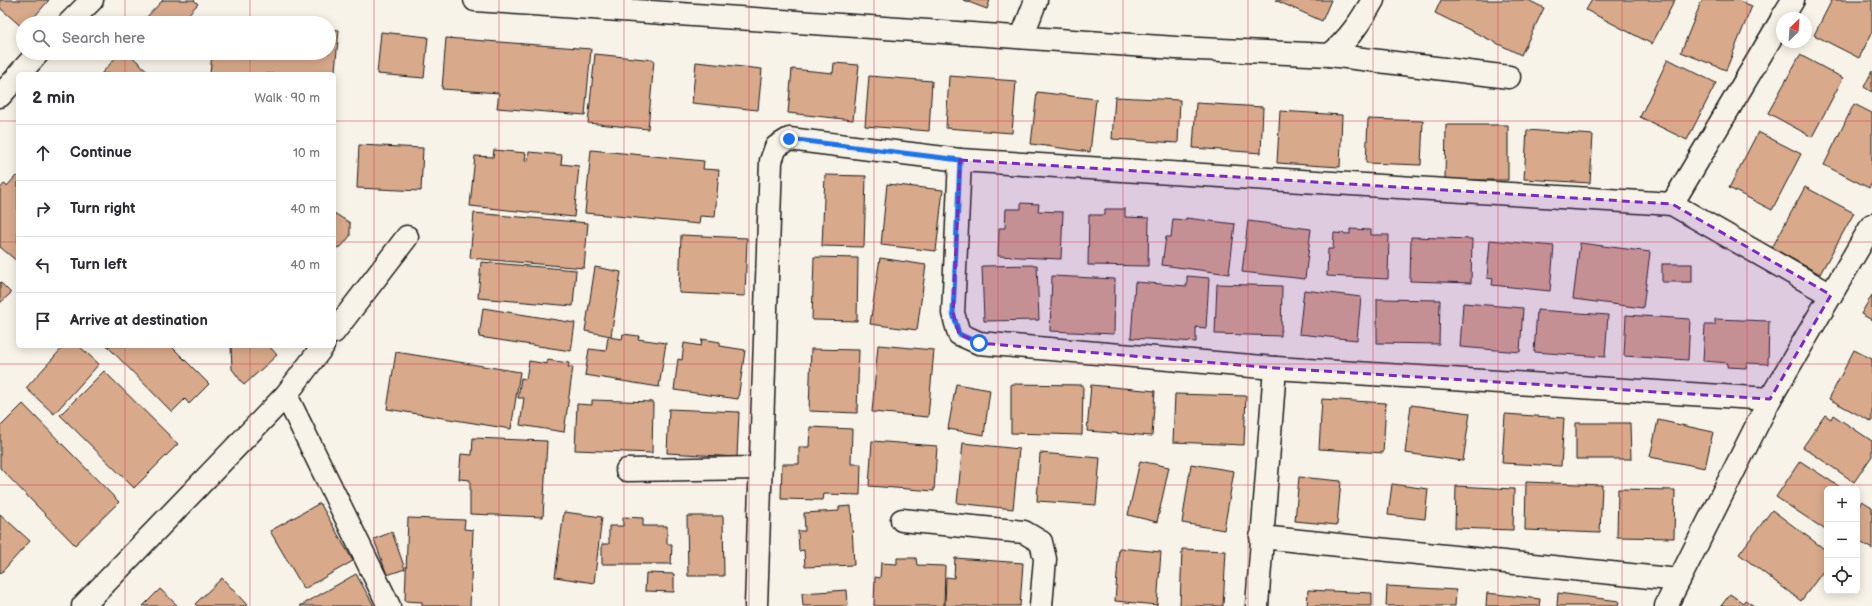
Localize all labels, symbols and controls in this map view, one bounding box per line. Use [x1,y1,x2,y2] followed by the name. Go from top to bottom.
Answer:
[1776,12,1812,48] north arrow
[16,16,336,60] search box
[30,27,52,49] icon: search
[62,29,145,48] text: Search here
[32,88,75,108] text: 2 min
[254,90,320,106] text: Walk · 90 m
[780,130,798,148] route end
[32,142,54,164] icon: ahead
[70,143,132,162] text: Continue
[293,145,320,161] text: 10 m
[32,198,54,220] icon: right
[70,199,135,218] text: Turn right
[290,201,320,217] text: 40 m
[32,254,54,276] icon: left
[70,255,127,274] text: Turn left
[290,257,320,273] text: 40 m
[32,310,54,332] icon: arrive
[70,311,208,330] text: Arrive at destination
[970,334,988,352] route start
[1824,486,1860,594] map controls
[1824,486,1860,522] button: +
[1824,522,1860,558] button: −
[1824,558,1860,594] button: locate

